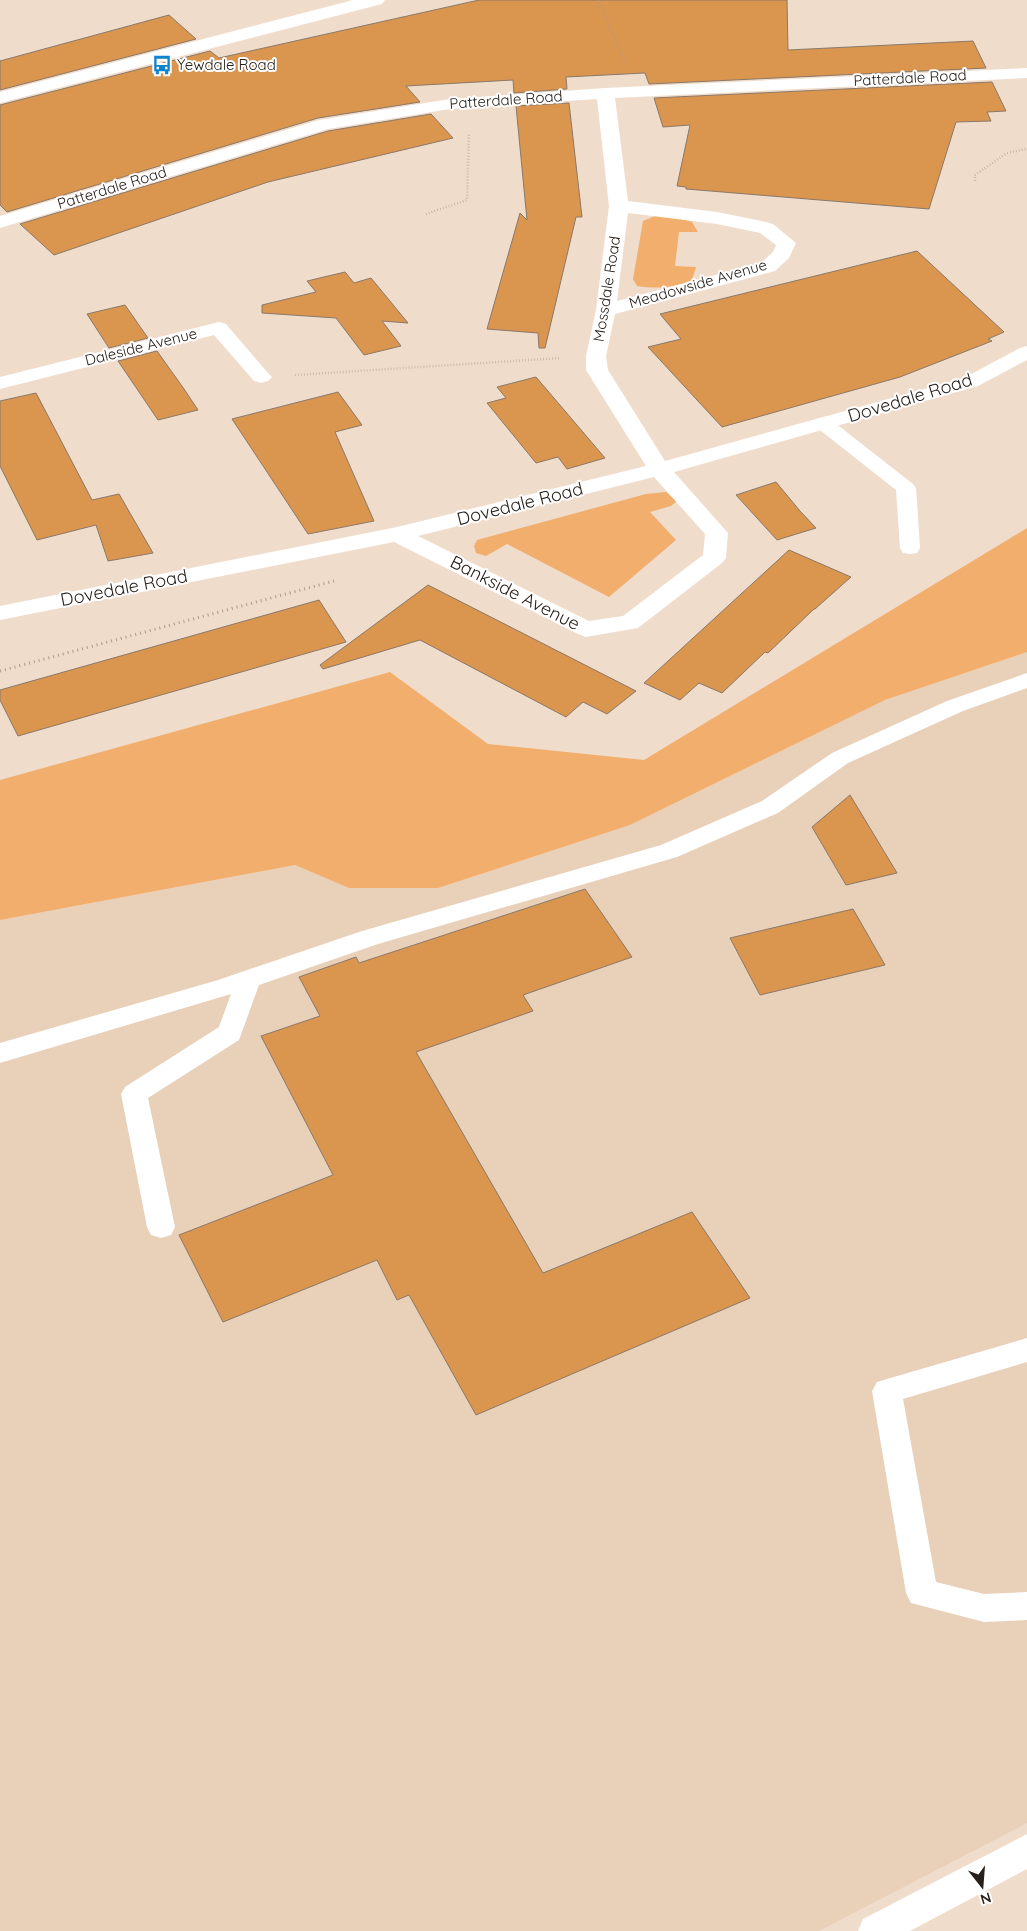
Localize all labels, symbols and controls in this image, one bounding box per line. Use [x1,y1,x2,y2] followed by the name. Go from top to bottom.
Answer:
[151,54,173,76] bus stop icon: Yewdale Road
[177,55,276,74] place label: Yewdale Road
[853,65,967,90] street label: Patterdale Road
[449,86,563,113] street label: Patterdale Road
[55,162,169,213] street label: Patterdale Road
[589,235,624,343] street label: Mossdale Road
[627,255,769,312] street label: Meadowside Avenue
[83,323,199,370] street label: Daleside Avenue
[845,368,975,427] street label: Dovedale Road
[455,477,585,530] street label: Dovedale Road
[447,550,584,635] street label: Bankside Avenue
[58,564,189,611] street label: Dovedale Road
[957,1861,1007,1911] north arrow
[978,1888,993,1909] text: N

